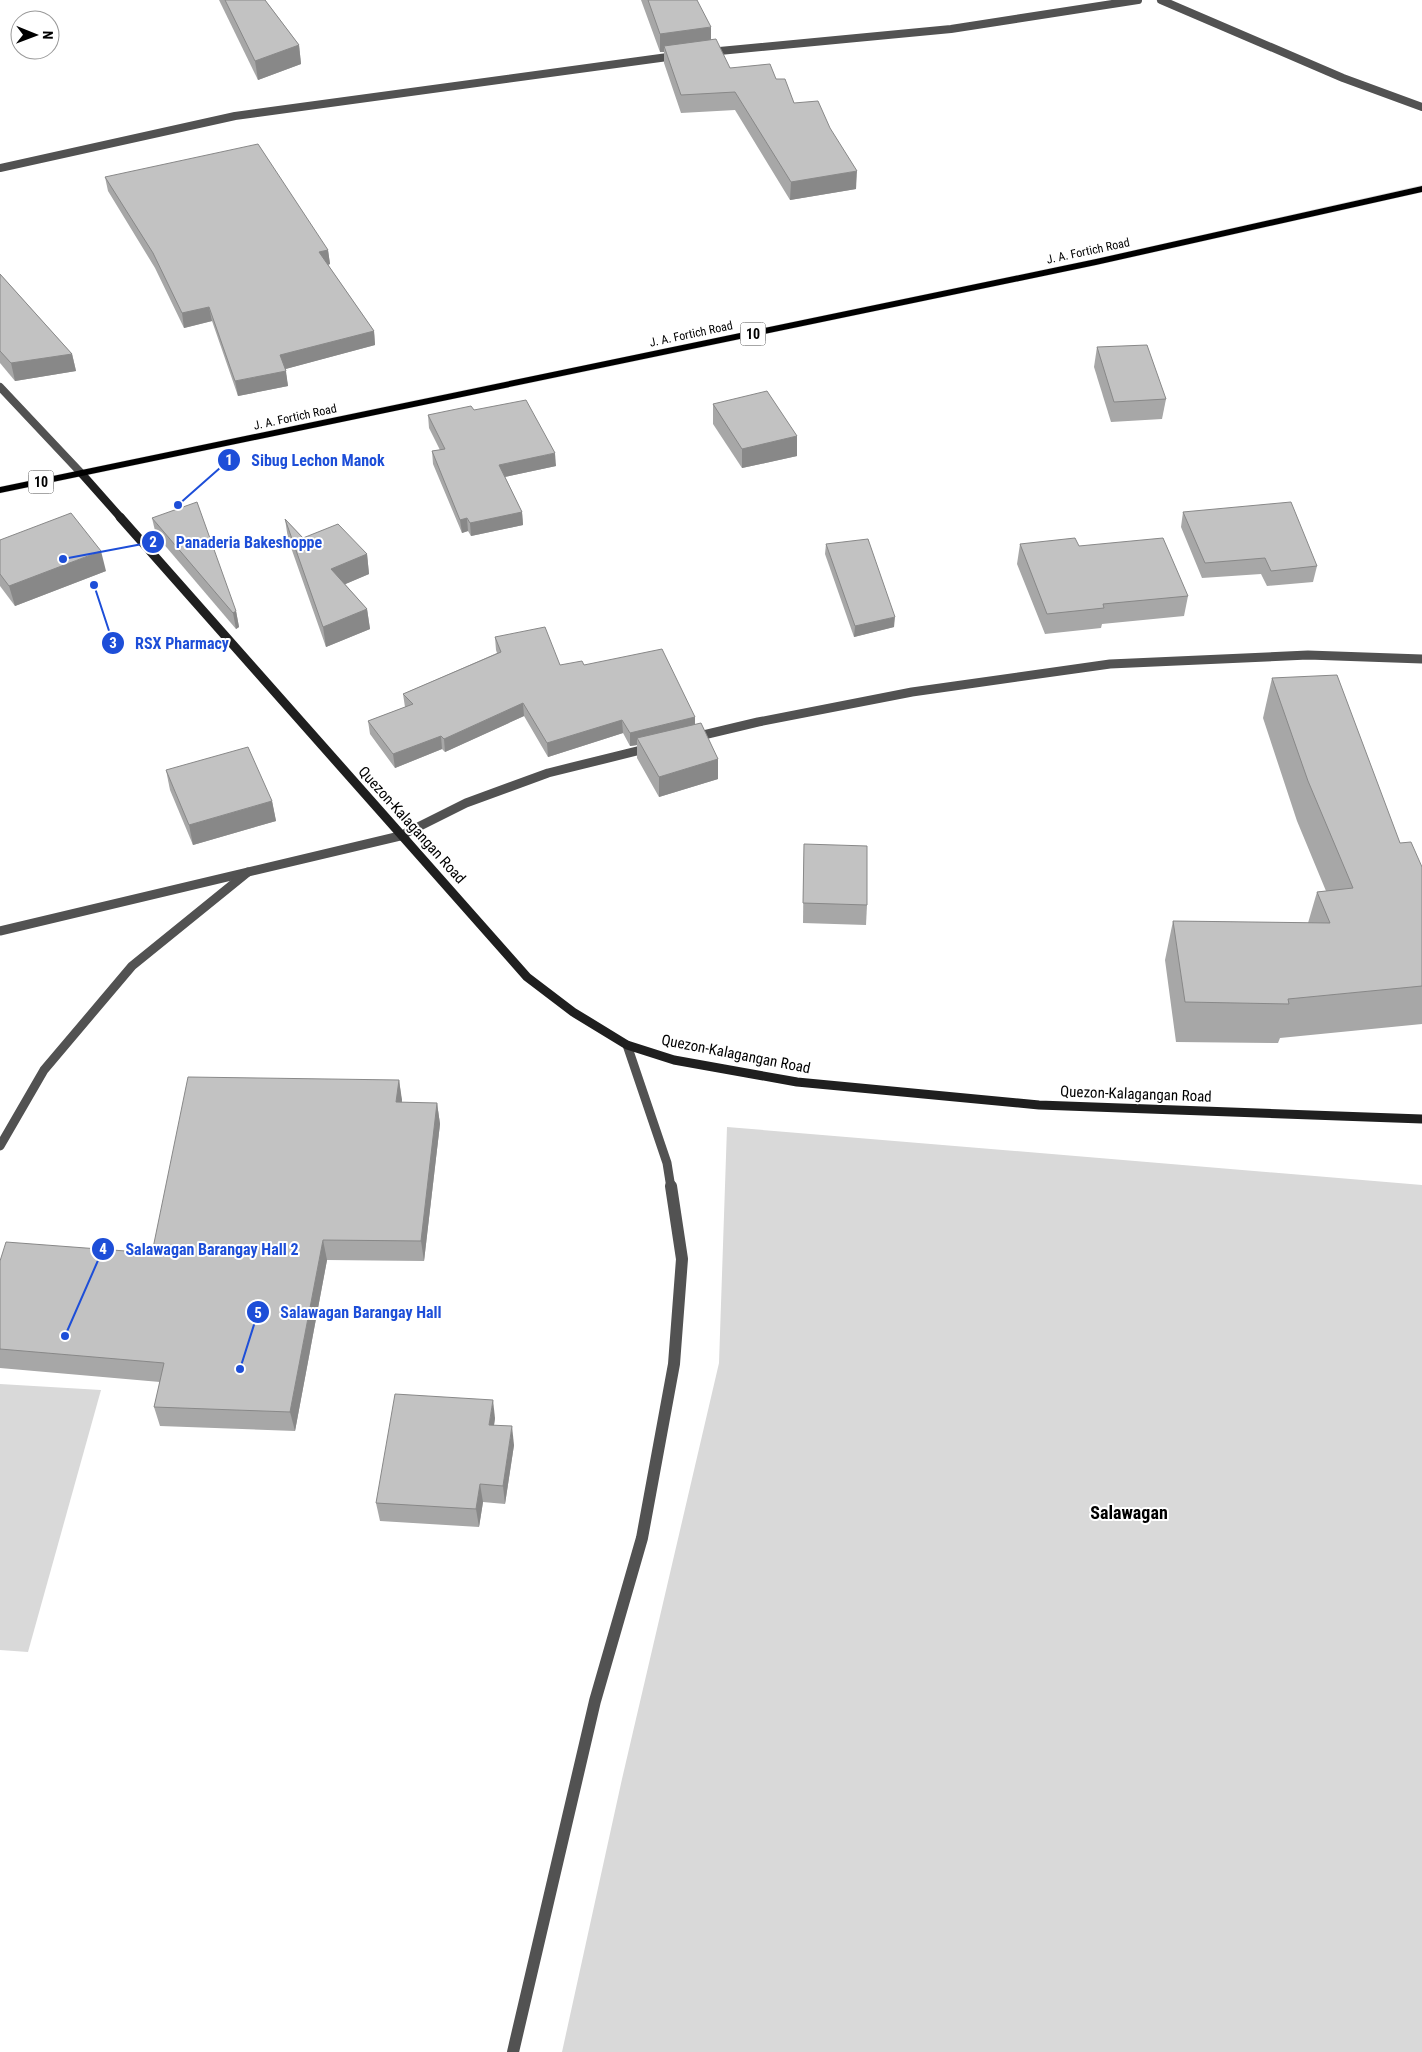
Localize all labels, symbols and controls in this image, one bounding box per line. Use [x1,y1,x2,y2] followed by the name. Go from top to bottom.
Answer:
[10,10,60,60] north arrow
[40,31,56,40] text: N
[1045,235,1131,267] street label: J. A. Fortich Road
[648,318,734,350] street label: J. A. Fortich Road
[740,322,766,346] road number: 10
[252,401,338,433] street label: J. A. Fortich Road
[216,444,395,475] callout: Sibug Lechon Manok
[225,451,233,469] text: 1
[251,451,385,470] text: Sibug Lechon Manok
[28,471,54,494] road number: 10
[140,526,332,557] callout: Panaderia Bakeshoppe
[149,533,157,551] text: 2
[176,533,323,552] text: Panaderia Bakeshoppe
[100,627,239,658] callout: RSX Pharmacy
[109,634,117,652] text: 3
[135,634,229,653] text: RSX Pharmacy
[355,763,469,887] street label: Quezon-Kalagangan Road
[660,1031,812,1077] street label: Quezon-Kalagangan Road
[1060,1082,1212,1106] street label: Quezon-Kalagangan Road
[90,1234,308,1265] callout: Salawagan Barangay Hall 2
[99,1240,107,1258] text: 4
[125,1240,299,1259] text: Salawagan Barangay Hall 2
[246,1297,452,1328] callout: Salawagan Barangay Hall
[280,1303,442,1322] text: Salawagan Barangay Hall
[254,1304,262,1322] text: 5
[1090,1502,1168,1523] district label: Salawagan

